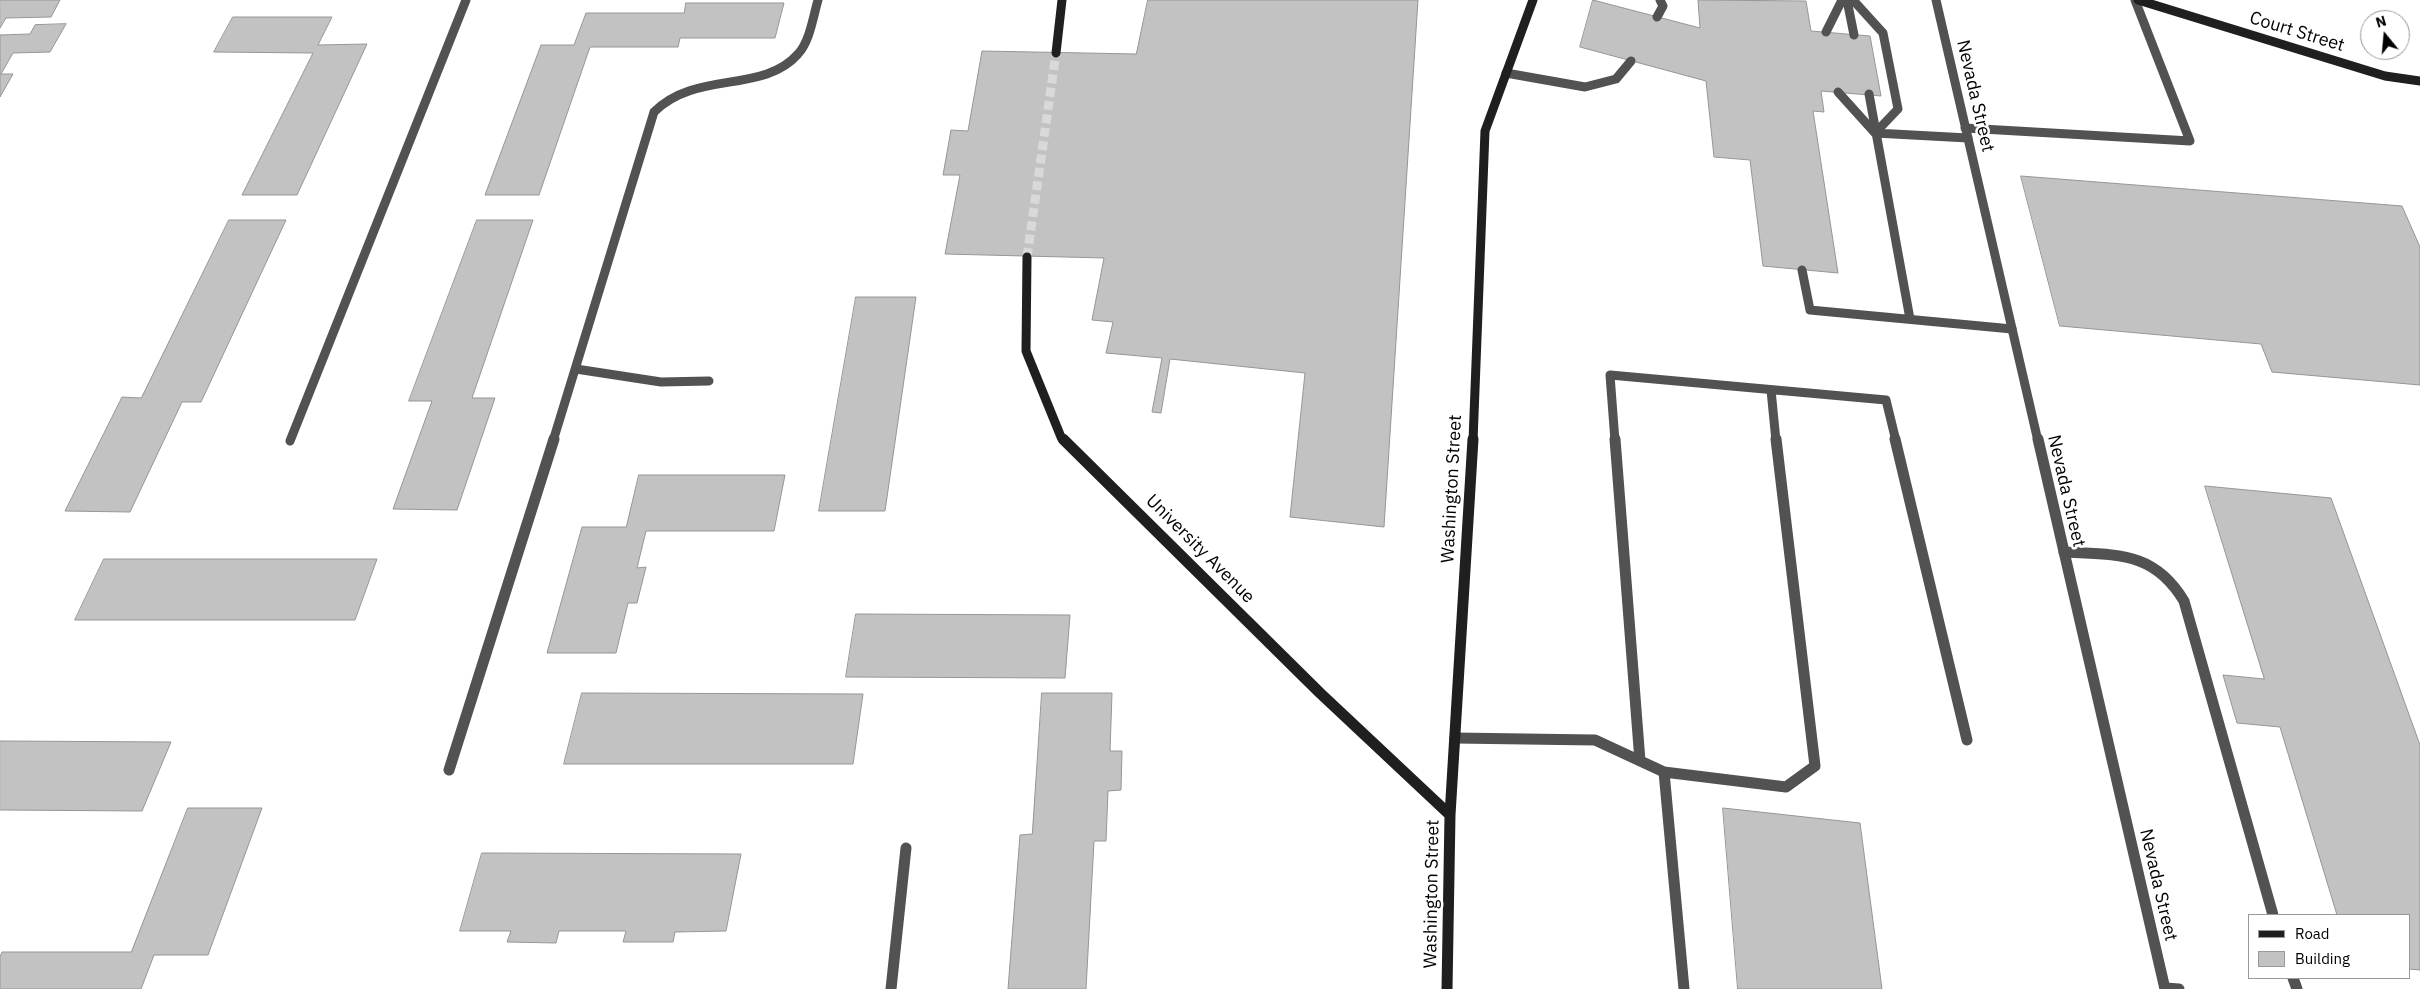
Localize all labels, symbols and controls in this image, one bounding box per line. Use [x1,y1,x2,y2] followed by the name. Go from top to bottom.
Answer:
[2247,7,2347,57] street label: Court Street
[2360,10,2410,60] north arrow
[2373,12,2388,32] text: N
[1952,38,1998,154] street label: Nevada Street
[1437,414,1467,564] street label: Washington Street
[2043,433,2089,549] street label: Nevada Street
[1141,490,1259,608] street label: University Avenue
[1420,819,1444,969] street label: Washington Street
[2135,827,2181,943] street label: Nevada Street
[2248,914,2410,979] legend
[2295,924,2330,943] text: Road
[2295,949,2350,968] text: Building

